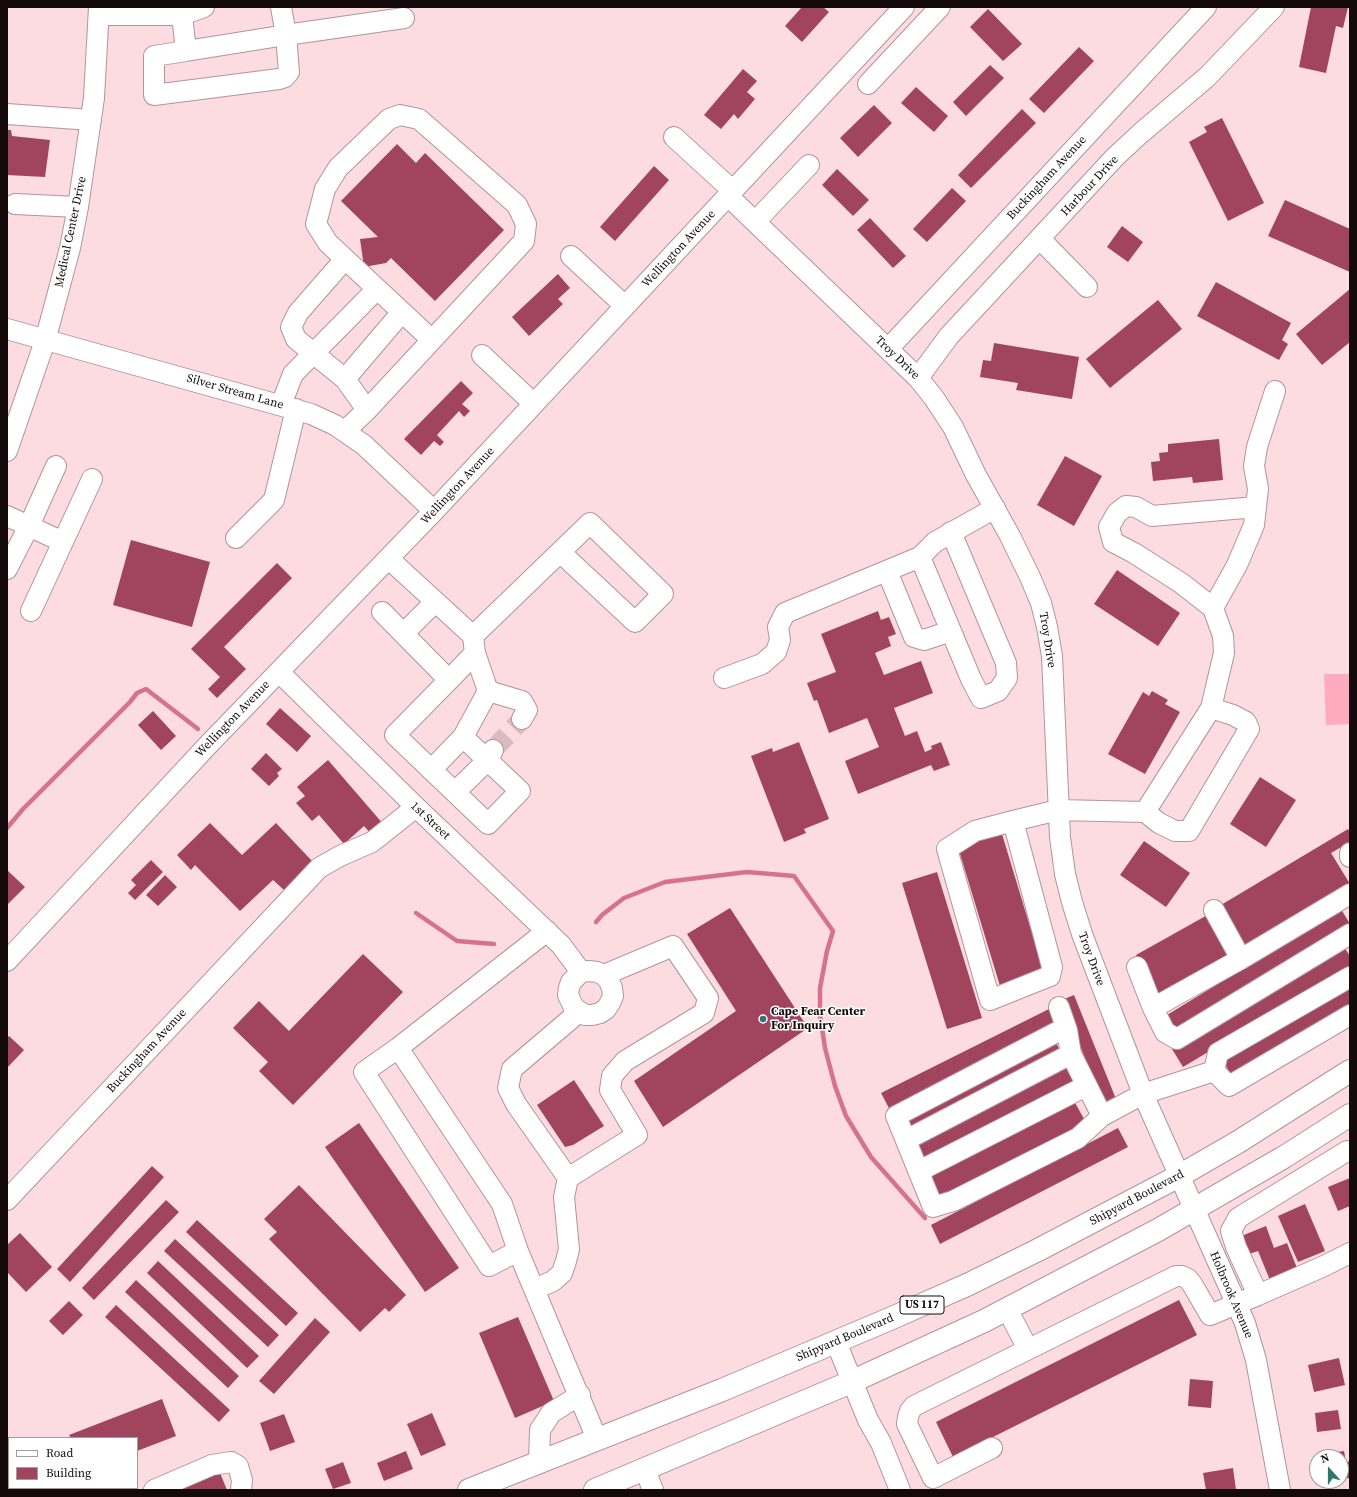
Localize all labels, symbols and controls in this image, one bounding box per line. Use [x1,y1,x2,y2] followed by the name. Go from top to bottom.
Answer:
[1004,133,1090,223] street label: Buckingham Avenue
[1058,153,1122,219] street label: Harbour Drive
[52,175,90,289] street label: Medical Center Drive
[639,207,719,291] street label: Wellington Avenue
[872,333,922,383] street label: Troy Drive
[185,371,285,413] street label: Silver Stream Lane
[418,444,498,528] street label: Wellington Avenue
[1035,611,1059,669] street label: Troy Drive
[193,678,273,760] street label: Wellington Avenue
[407,799,453,843] street label: 1st Street
[1075,930,1107,988] street label: Troy Drive
[771,1005,865,1033] place label: Cape Fear Center For Inquiry
[104,1006,190,1096] street label: Buckingham Avenue
[758,1014,768,1024] marker: Cape Fear Center For Inquiry
[1088,1167,1186,1229] street label: Shipyard Boulevard
[1206,1249,1256,1341] street label: Holbrook Avenue
[900,1296,944,1314] road number: US 117
[794,1311,896,1365] street label: Shipyard Boulevard
[8,1437,138,1489] legend
[46,1445,73,1461] text: Road
[1309,1449,1349,1489] north arrow
[1318,1450,1331,1467] text: N
[46,1465,91,1481] text: Building

